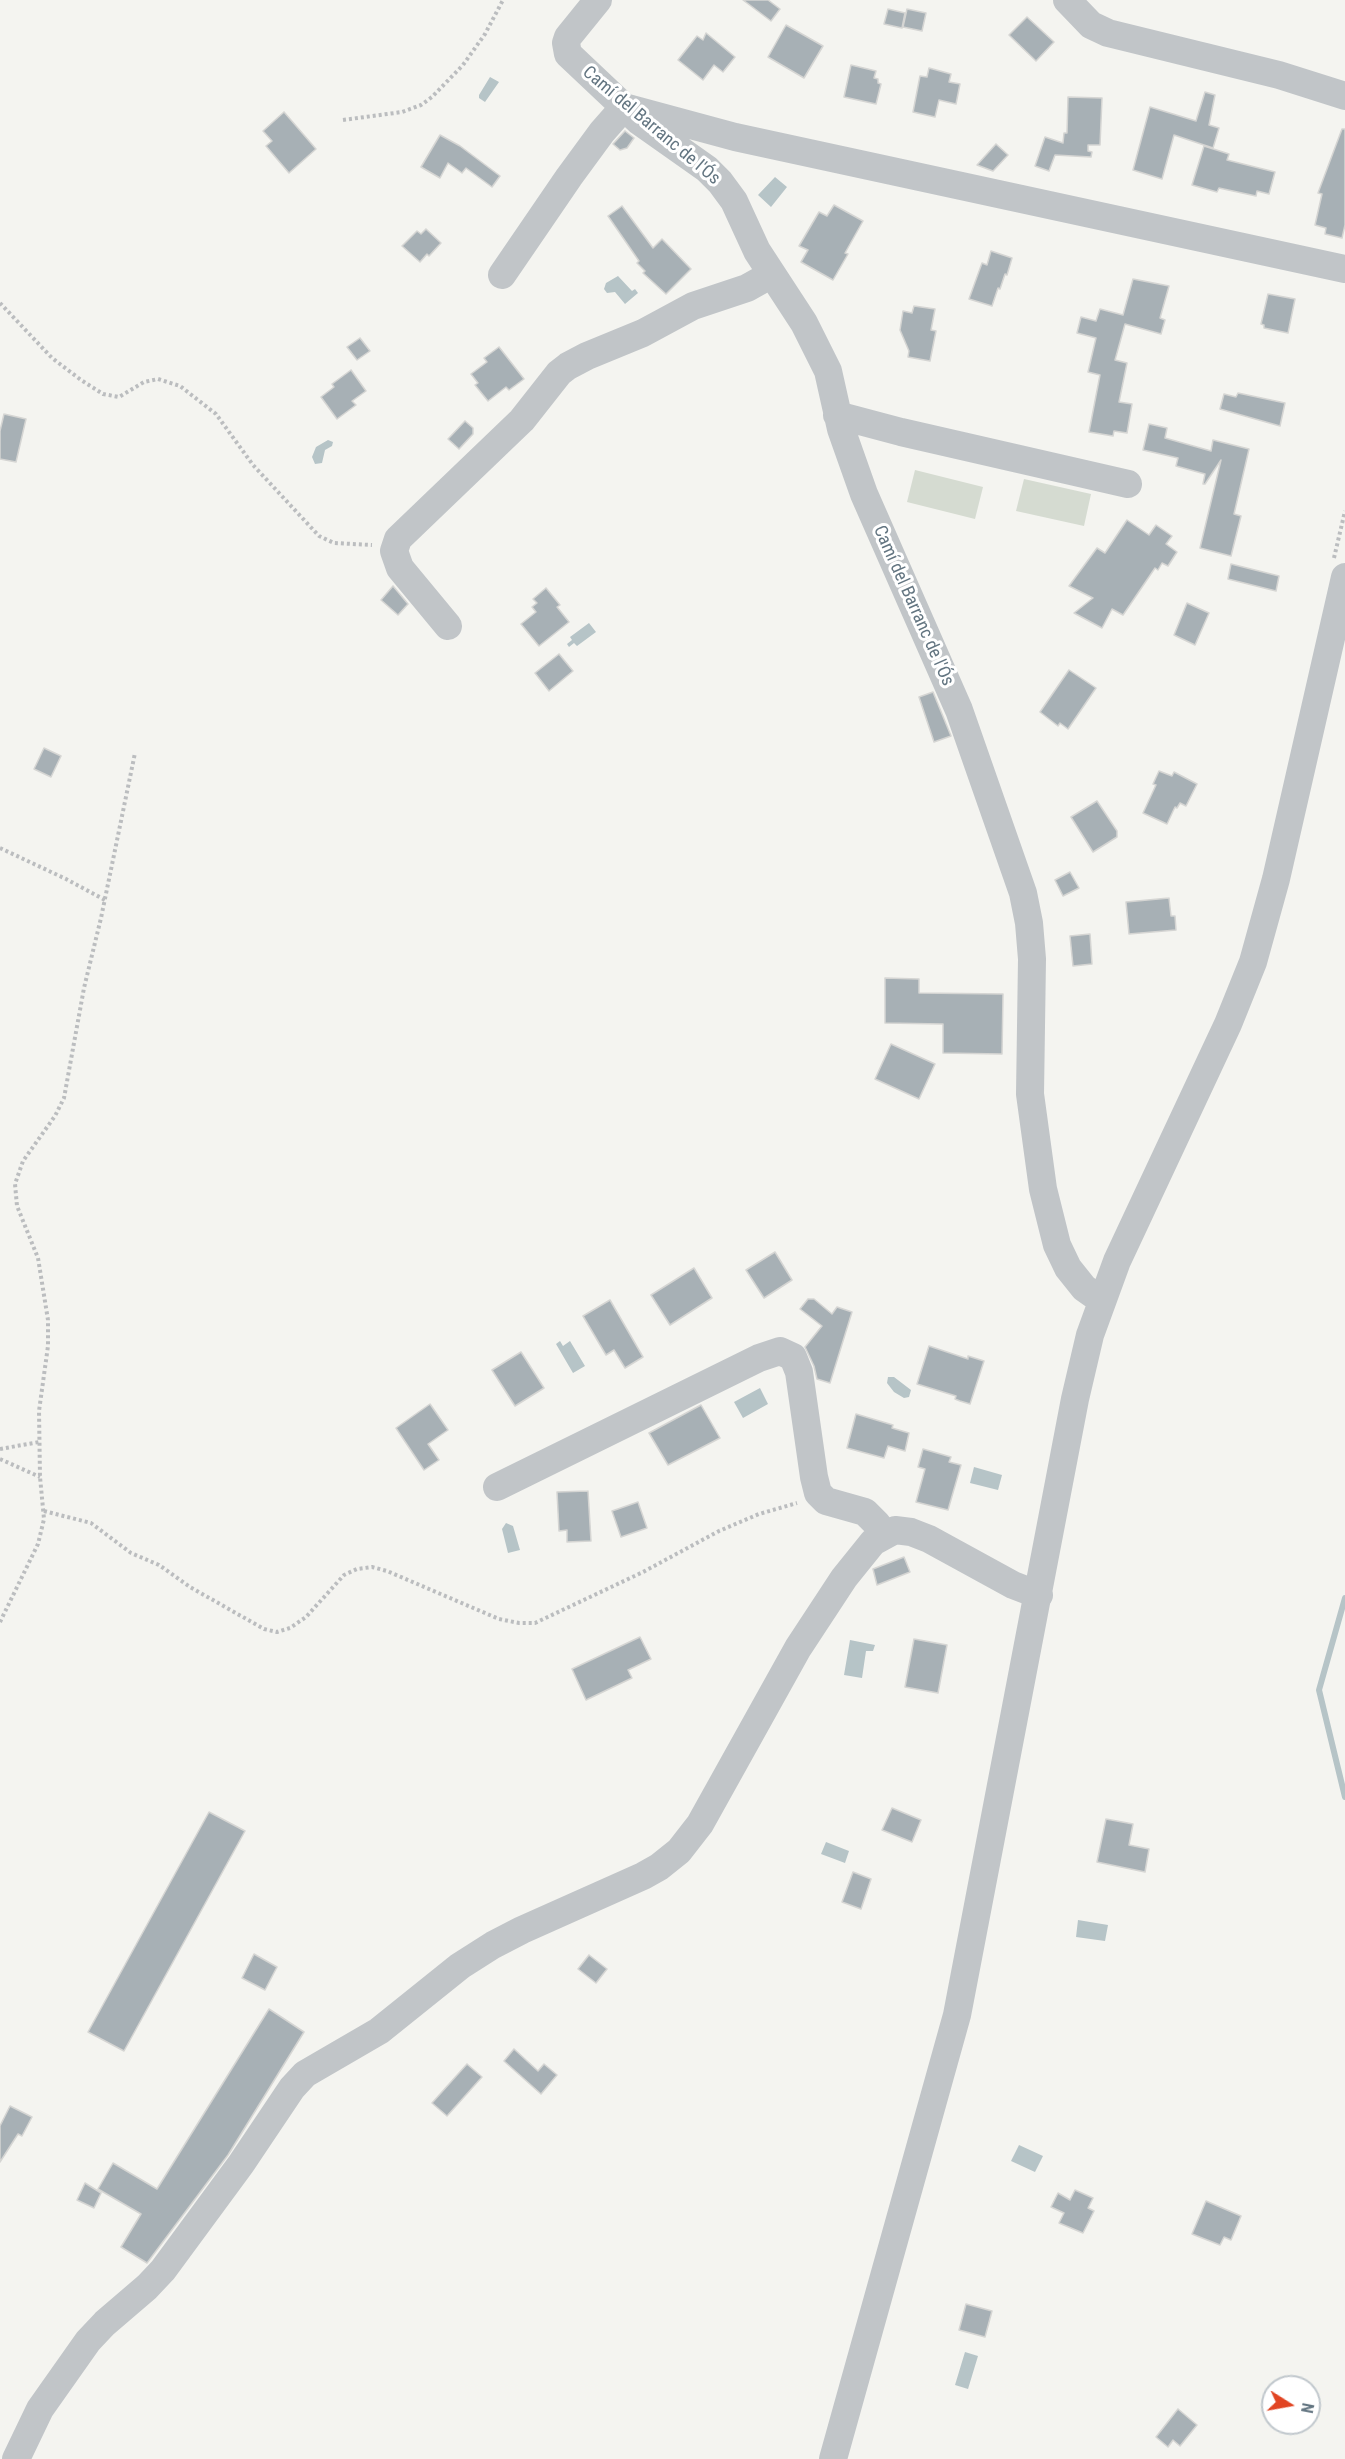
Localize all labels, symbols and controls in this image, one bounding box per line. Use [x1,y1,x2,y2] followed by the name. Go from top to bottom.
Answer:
[578,62,724,190] street label: Camí del Barranc de l'Ós
[868,523,958,689] street label: Camí del Barranc de l'Ós
[1261,2375,1321,2435] north arrow
[1297,2402,1317,2415] text: N

